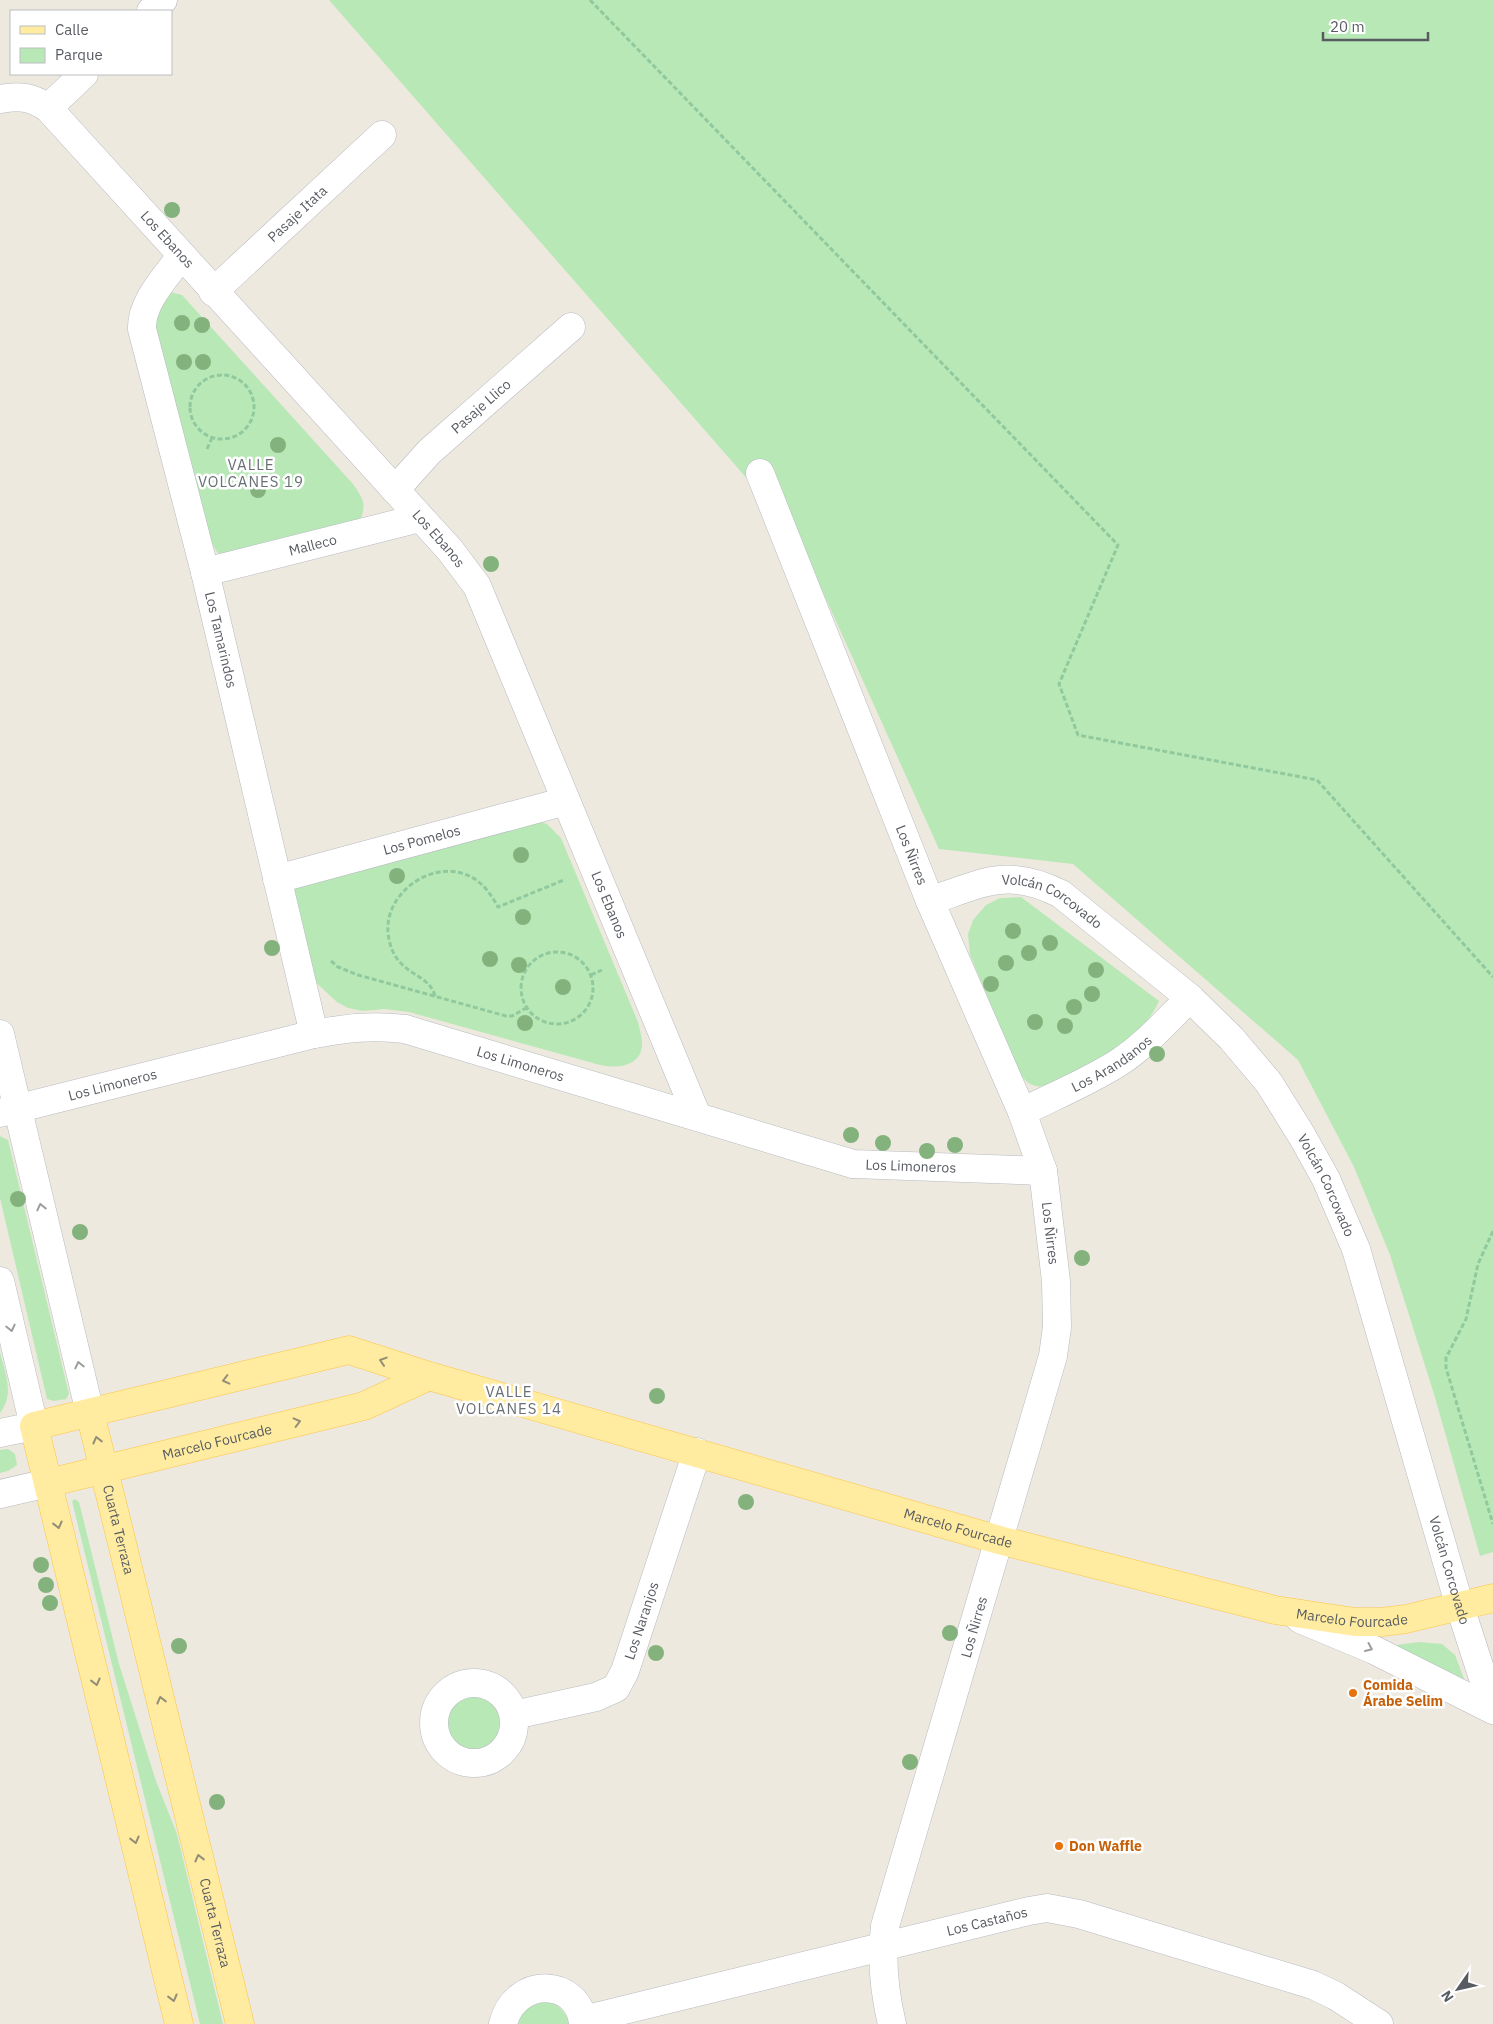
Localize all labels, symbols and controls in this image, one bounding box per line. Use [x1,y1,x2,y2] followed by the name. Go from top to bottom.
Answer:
[10,10,172,75] legend
[1323,10,1428,42] scale bar
[1330,17,1365,36] text: 20 m
[55,20,89,39] text: Calle
[55,45,103,64] text: Parque
[264,181,331,246] street label: Pasaje Itata
[137,207,198,272] street label: Los Ebanos
[447,375,515,438] street label: Pasaje Llico
[198,455,304,491] district label: VALLE VOLCANES 19
[409,506,469,571] street label: Los Ebanos
[287,530,339,560] street label: Malleco
[201,590,241,690] street label: Los Tamarindos
[381,821,463,859] street label: Los Pomelos
[892,822,932,888] street label: Los Ñirres
[587,868,631,941] street label: Los Ebanos
[1001,870,1106,933] street label: Volcán Corcovado
[1068,1031,1156,1096] street label: Los Arandanos
[474,1042,567,1086] street label: Los Limoneros
[66,1065,159,1105] street label: Los Limoneros
[1294,1131,1359,1239] street label: Volcán Corcovado
[865,1155,957,1177] street label: Los Limoneros
[1038,1201,1063,1266] street label: Los Ñirres
[37,1204,47,1212] one-way arrow
[5,1324,16,1333] one-way arrow
[379,1357,388,1367] one-way arrow
[74,1361,85,1370] one-way arrow
[221,1374,230,1385] one-way arrow
[456,1382,562,1418] district label: VALLE VOLCANES 14
[292,1417,301,1428] one-way arrow
[160,1420,274,1464] street label: Marcelo Fourcade
[92,1435,103,1444] one-way arrow
[99,1483,138,1577] street label: Cuarta Terraza
[902,1504,1015,1552] street label: Marcelo Fourcade
[1425,1514,1474,1627] street label: Volcán Corcovado
[52,1520,63,1529] one-way arrow
[620,1579,663,1662] street label: Los Naranjos
[957,1594,991,1660] street label: Los Ñirres
[1295,1604,1409,1631] street label: Marcelo Fourcade
[1364,1641,1373,1652] one-way arrow
[1363,1676,1443,1710] place label: Comida Árabe Selim
[90,1678,101,1687] one-way arrow
[1347,1687,1359,1699] marker: Comida Árabe Selim
[156,1696,166,1704] one-way arrow
[129,1836,140,1845] one-way arrow
[1069,1837,1142,1855] place label: Don Waffle
[1053,1840,1065,1852] marker: Don Waffle
[194,1853,205,1862] one-way arrow
[196,1876,235,1970] street label: Cuarta Terraza
[945,1903,1030,1940] street label: Los Castaños
[1433,1964,1483,2014] north arrow
[1437,1987,1458,2006] text: N
[167,1994,178,2003] one-way arrow

